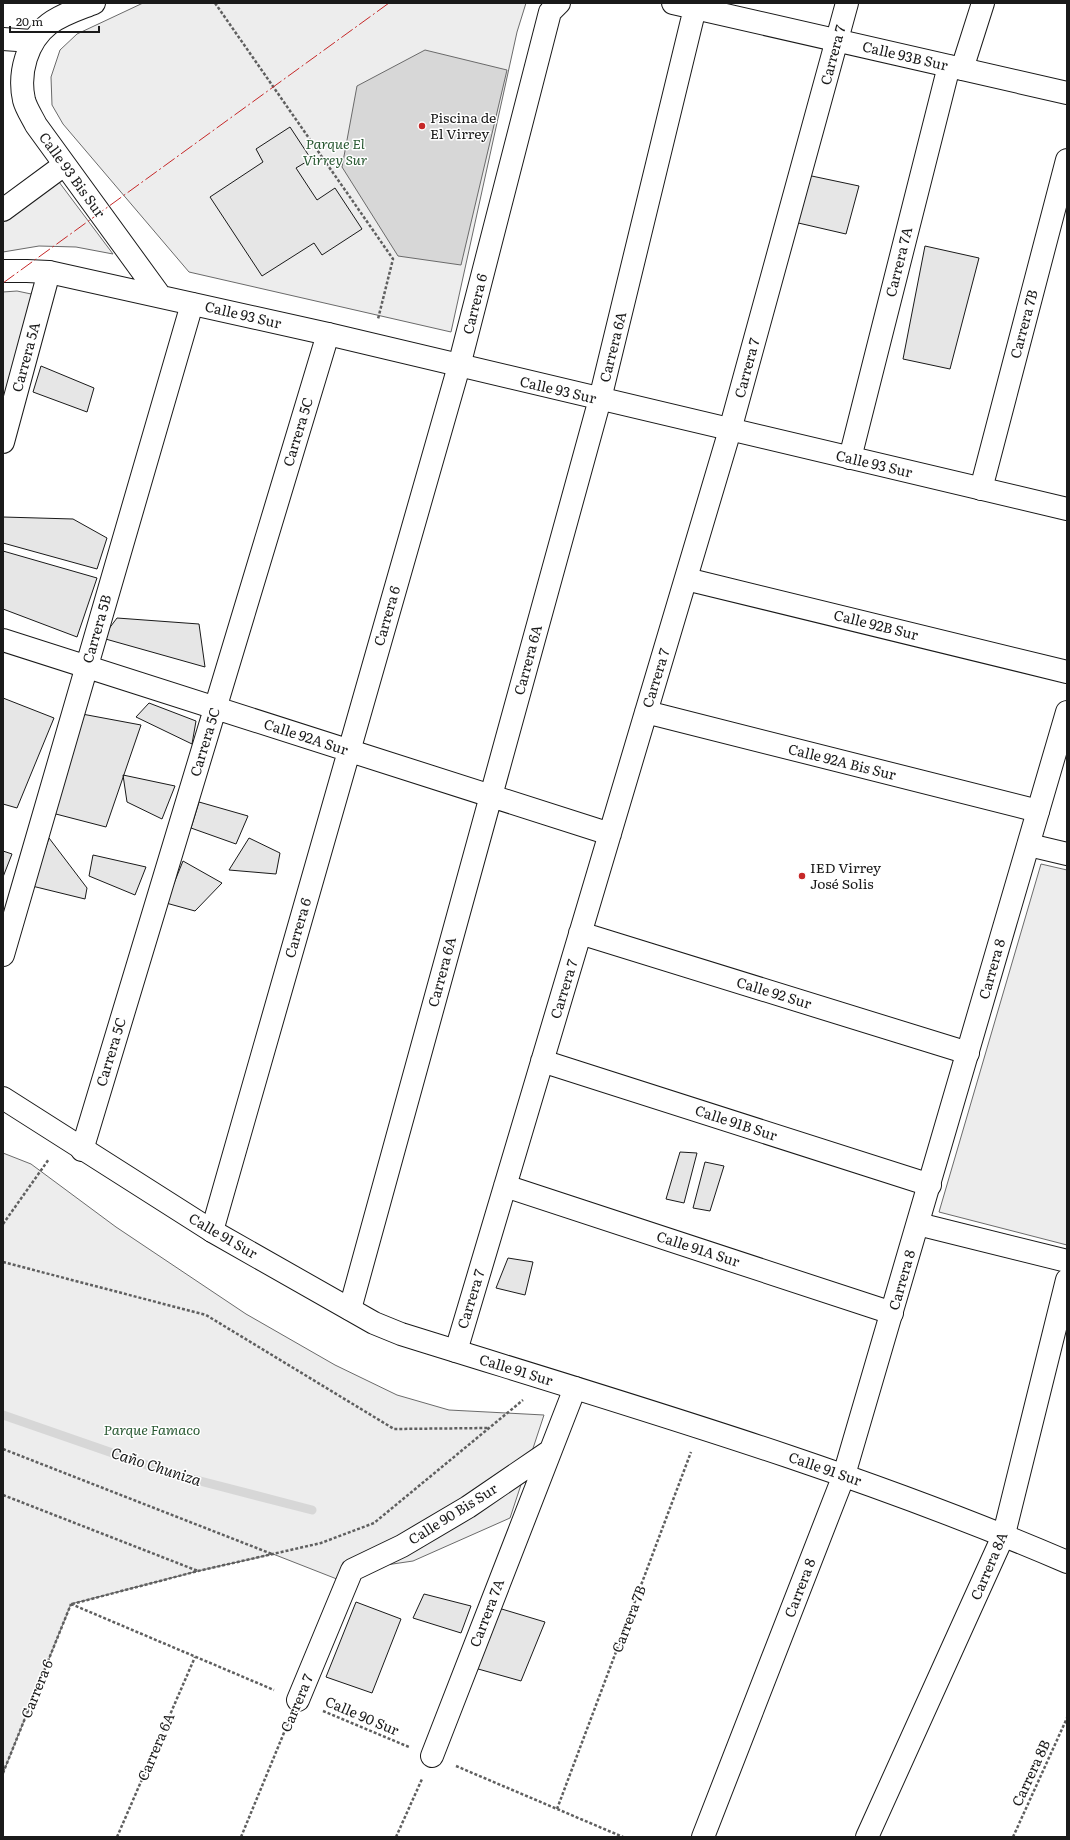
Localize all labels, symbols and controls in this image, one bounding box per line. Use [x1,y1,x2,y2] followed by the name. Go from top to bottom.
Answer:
[10,8,99,34] scale bar
[16,12,43,30] text: 20 m
[814,23,850,87] street label: Carrera 7
[860,35,950,75] street label: Calle 93B Sur
[430,107,496,143] place label: Piscina de El Virrey
[417,121,427,131] marker: Piscina de El Virrey
[35,128,111,221] street label: Calle 93 Bis Sur
[303,133,368,169] park label: Parque El Virrey Sur
[880,224,917,299] street label: Carrera 7A
[457,271,491,336] street label: Carrera 6
[1004,287,1042,360] street label: Carrera 7B
[203,296,284,333] street label: Calle 93 Sur
[594,309,631,384] street label: Carrera 6A
[6,319,44,394] street label: Carrera 5A
[728,336,764,400] street label: Carrera 7
[518,371,599,408] street label: Calle 93 Sur
[277,395,317,469] street label: Carrera 5C
[834,445,915,482] street label: Calle 93 Sur
[368,583,404,648] street label: Carrera 6
[77,592,115,665] street label: Carrera 5B
[832,604,921,644] street label: Calle 92B Sur
[508,622,546,697] street label: Carrera 6A
[637,645,674,710] street label: Carrera 7
[184,705,224,779] street label: Carrera 5C
[262,713,351,759] street label: Calle 92A Sur
[786,738,899,784] street label: Calle 92A Bis Sur
[810,857,882,893] place label: IED Virrey José Solis
[797,871,807,881] marker: IED Virrey José Solis
[279,895,315,960] street label: Carrera 6
[422,934,460,1009] street label: Carrera 6A
[973,936,1009,1001] street label: Carrera 8
[545,956,582,1021] street label: Carrera 7
[734,971,815,1013] street label: Calle 92 Sur
[90,1015,130,1089] street label: Carrera 5C
[693,1099,780,1145] street label: Calle 91B Sur
[186,1207,262,1263] street label: Calle 91 Sur
[654,1225,743,1271] street label: Calle 91A Sur
[883,1247,919,1312] street label: Carrera 8
[452,1266,489,1331] street label: Carrera 7
[477,1348,556,1390] street label: Calle 91 Sur
[104,1419,200,1439] park label: Parque Famaco
[108,1440,205,1491] water label: Caño Chuniza
[786,1446,865,1490] street label: Calle 91 Sur
[404,1478,501,1549] street label: Calle 90 Bis Sur
[965,1528,1012,1603] street label: Carrera 8A
[779,1555,820,1620] street label: Carrera 8
[464,1575,508,1650] street label: Carrera 7A
[606,1582,650,1655] street label: Carrera 7B
[15,1656,57,1721] street label: Carrera 6
[275,1670,317,1735] street label: Carrera 7
[322,1691,403,1740] street label: Calle 90 Sur
[132,1709,179,1784] street label: Carrera 6A
[1006,1736,1054,1809] street label: Carrera 8B

